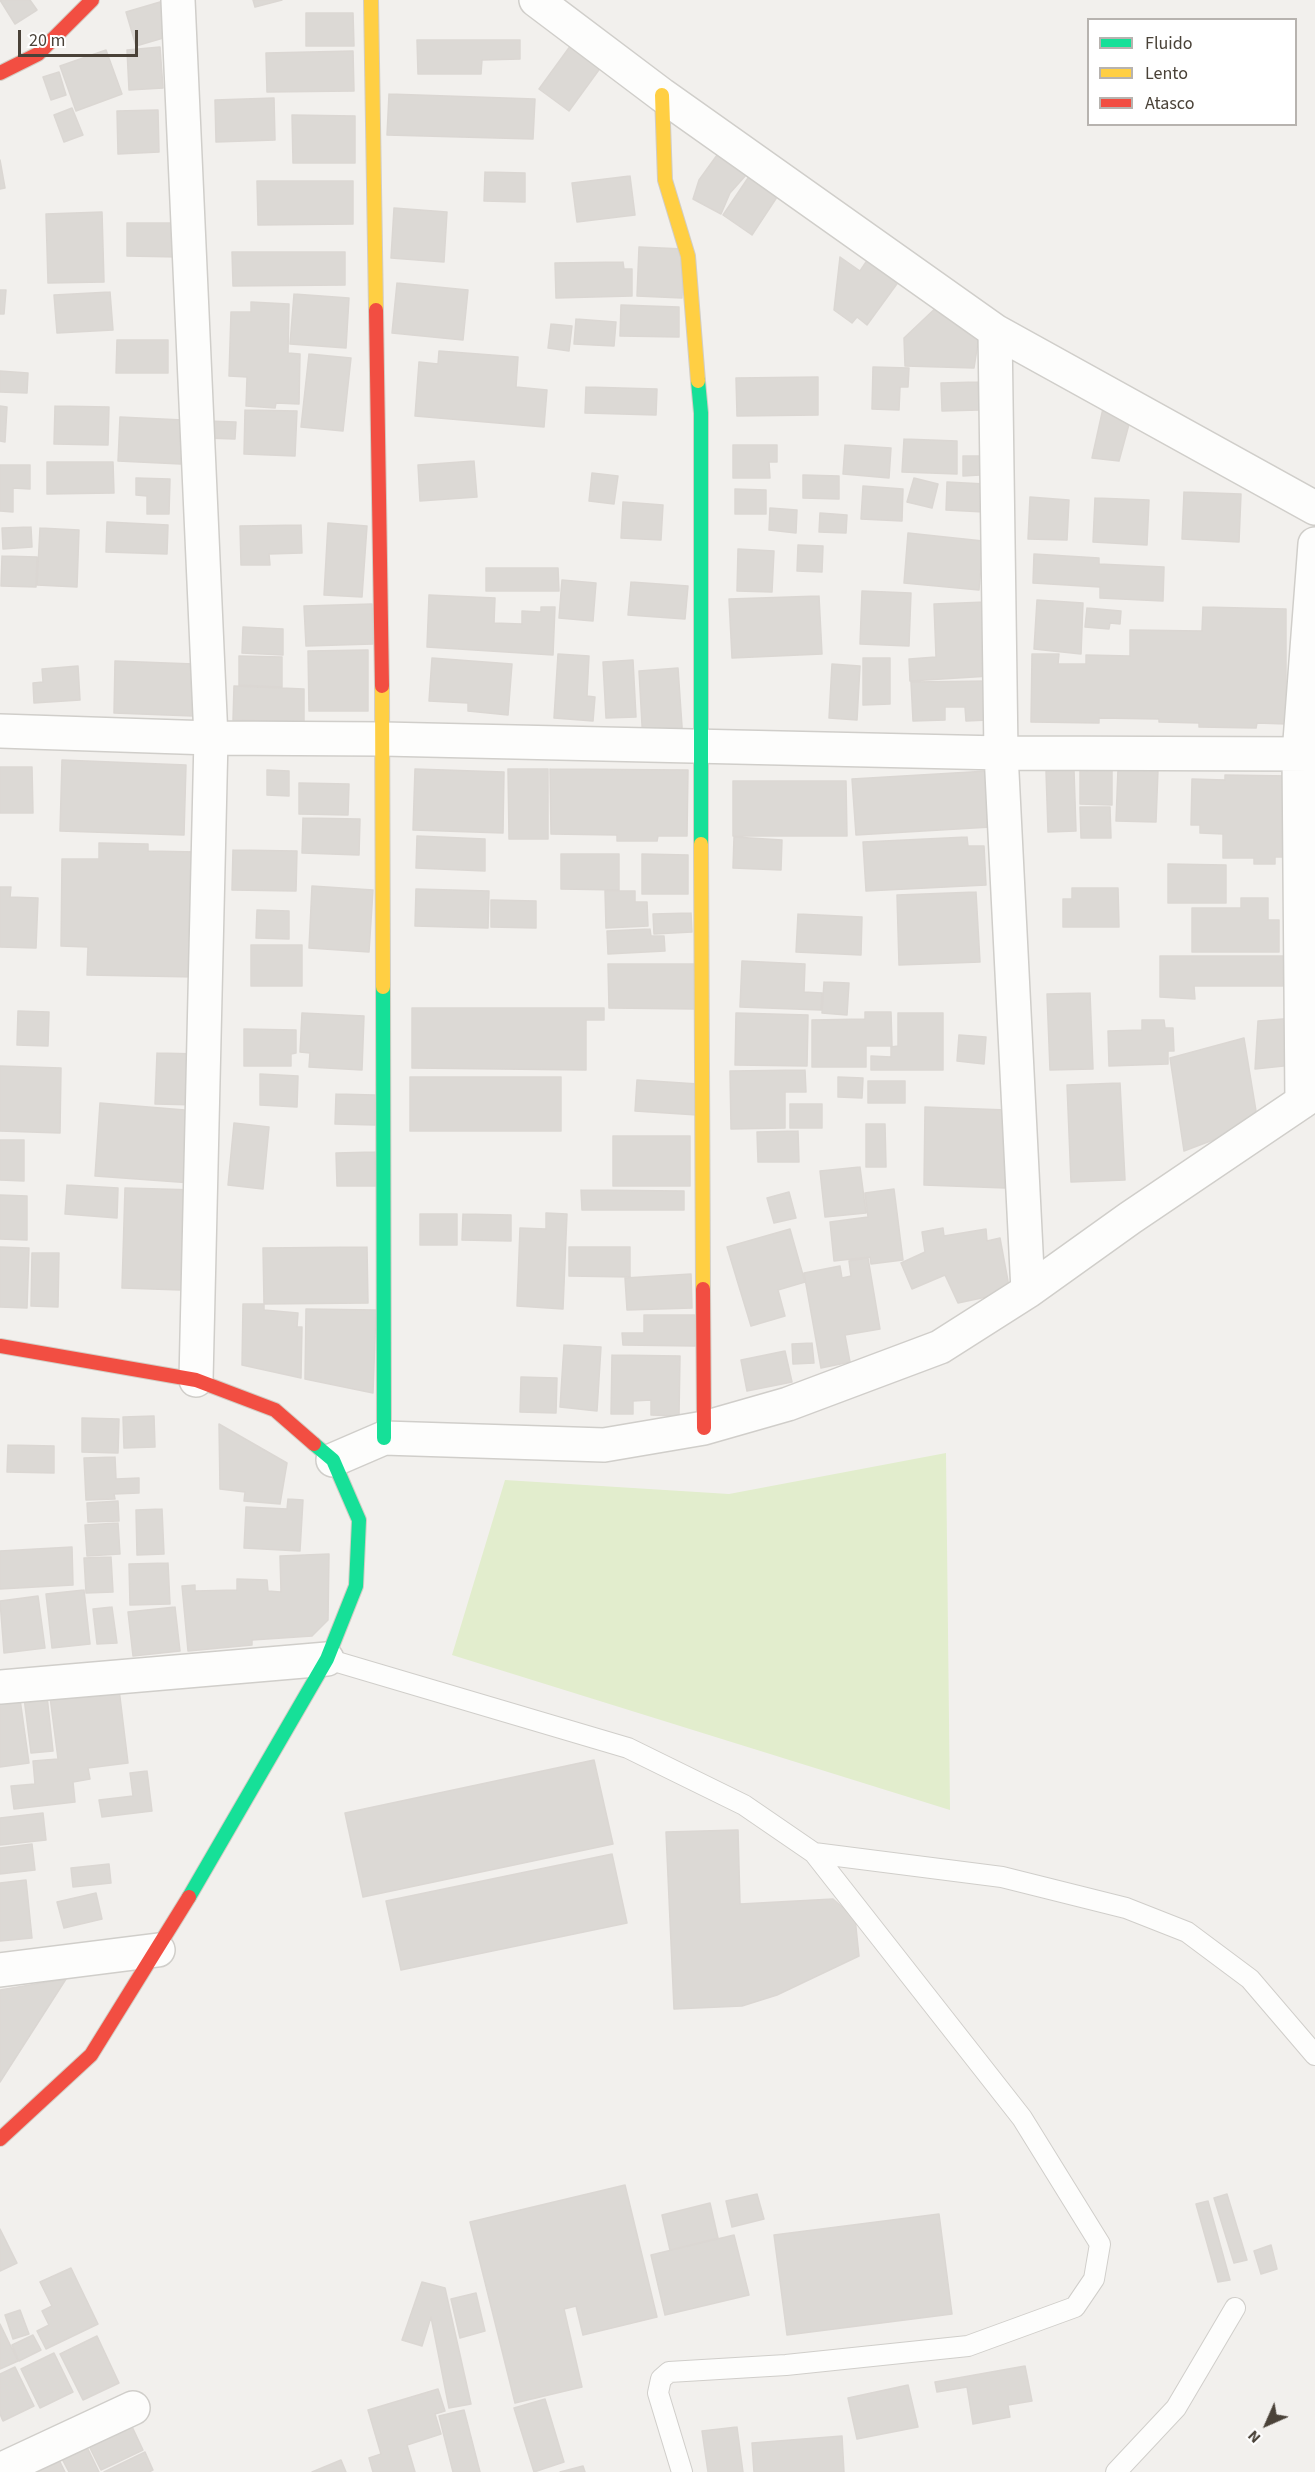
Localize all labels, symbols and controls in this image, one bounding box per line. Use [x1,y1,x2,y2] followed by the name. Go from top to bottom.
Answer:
[21,18,141,56] scale bar
[1087,18,1297,126] legend
[29,28,65,53] text: 20 m
[1145,31,1192,56] text: Fluido
[1145,61,1188,86] text: Lento
[1145,91,1194,116] text: Atasco
[1237,2394,1297,2454] north arrow
[1243,2425,1266,2448] text: N

